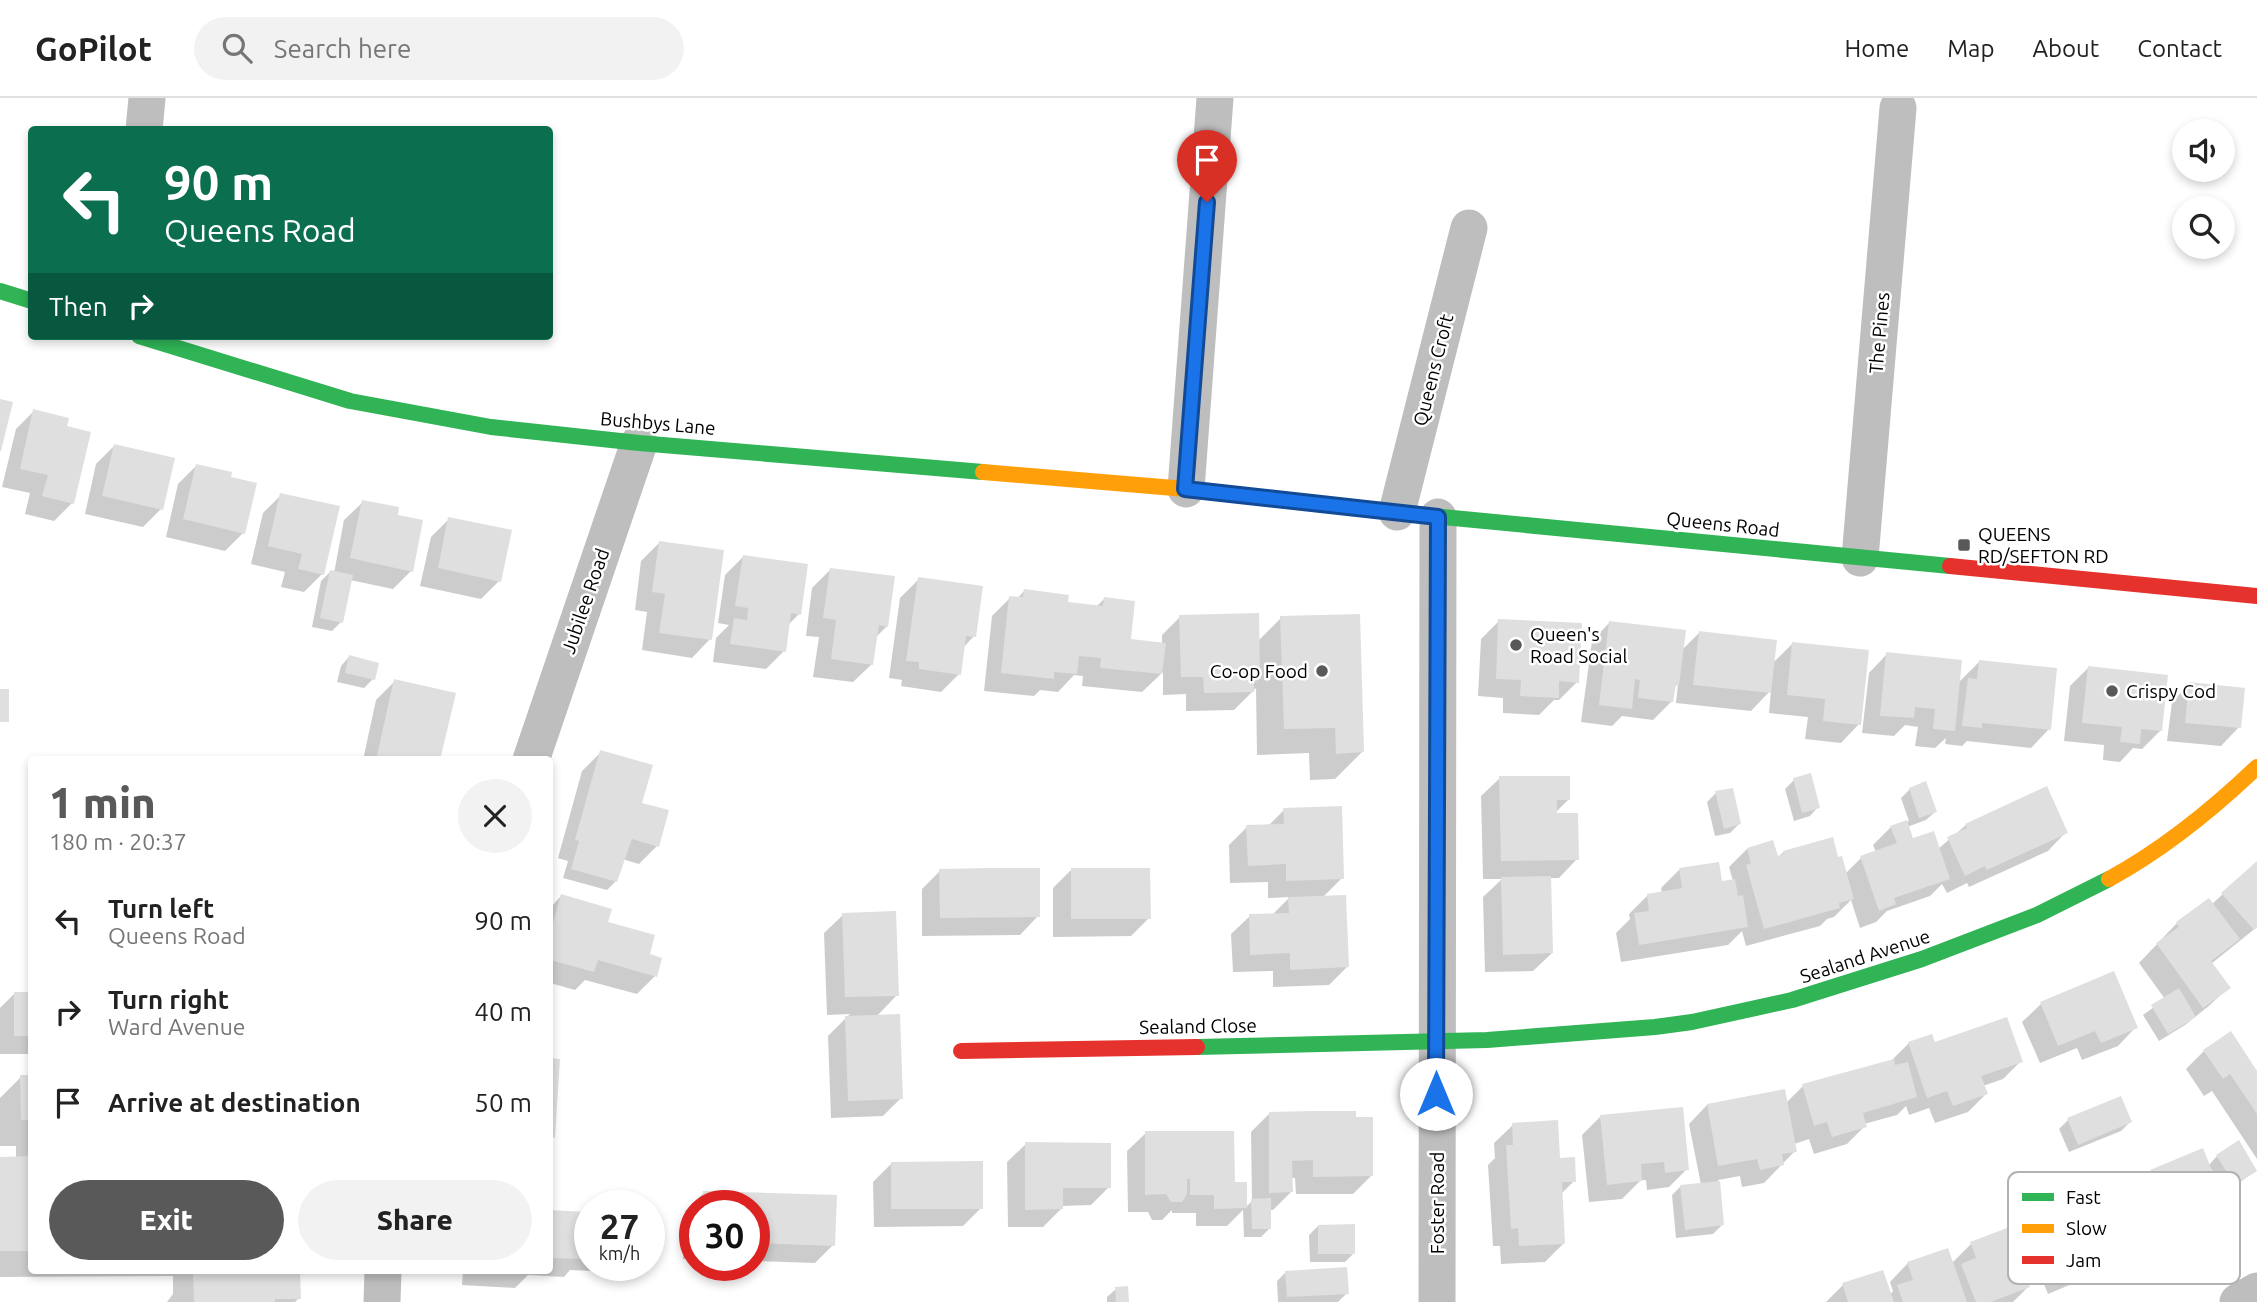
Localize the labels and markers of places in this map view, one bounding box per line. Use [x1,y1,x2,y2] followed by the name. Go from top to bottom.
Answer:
[1177,130,1237,202] pin
[1978,523,2109,567] place label: QUEENS RD/SEFTON RD
[1956,537,1972,553] marker: QUEENS RD/SEFTON RD
[1530,623,1627,667] place label: Queen's Road Social
[1508,637,1524,653] marker: Queen's Road Social
[1210,660,1308,682] place label: Co-op Food
[1314,663,1330,679] marker: Co-op Food
[2126,680,2216,702] place label: Crispy Cod
[2104,683,2120,699] marker: Crispy Cod

